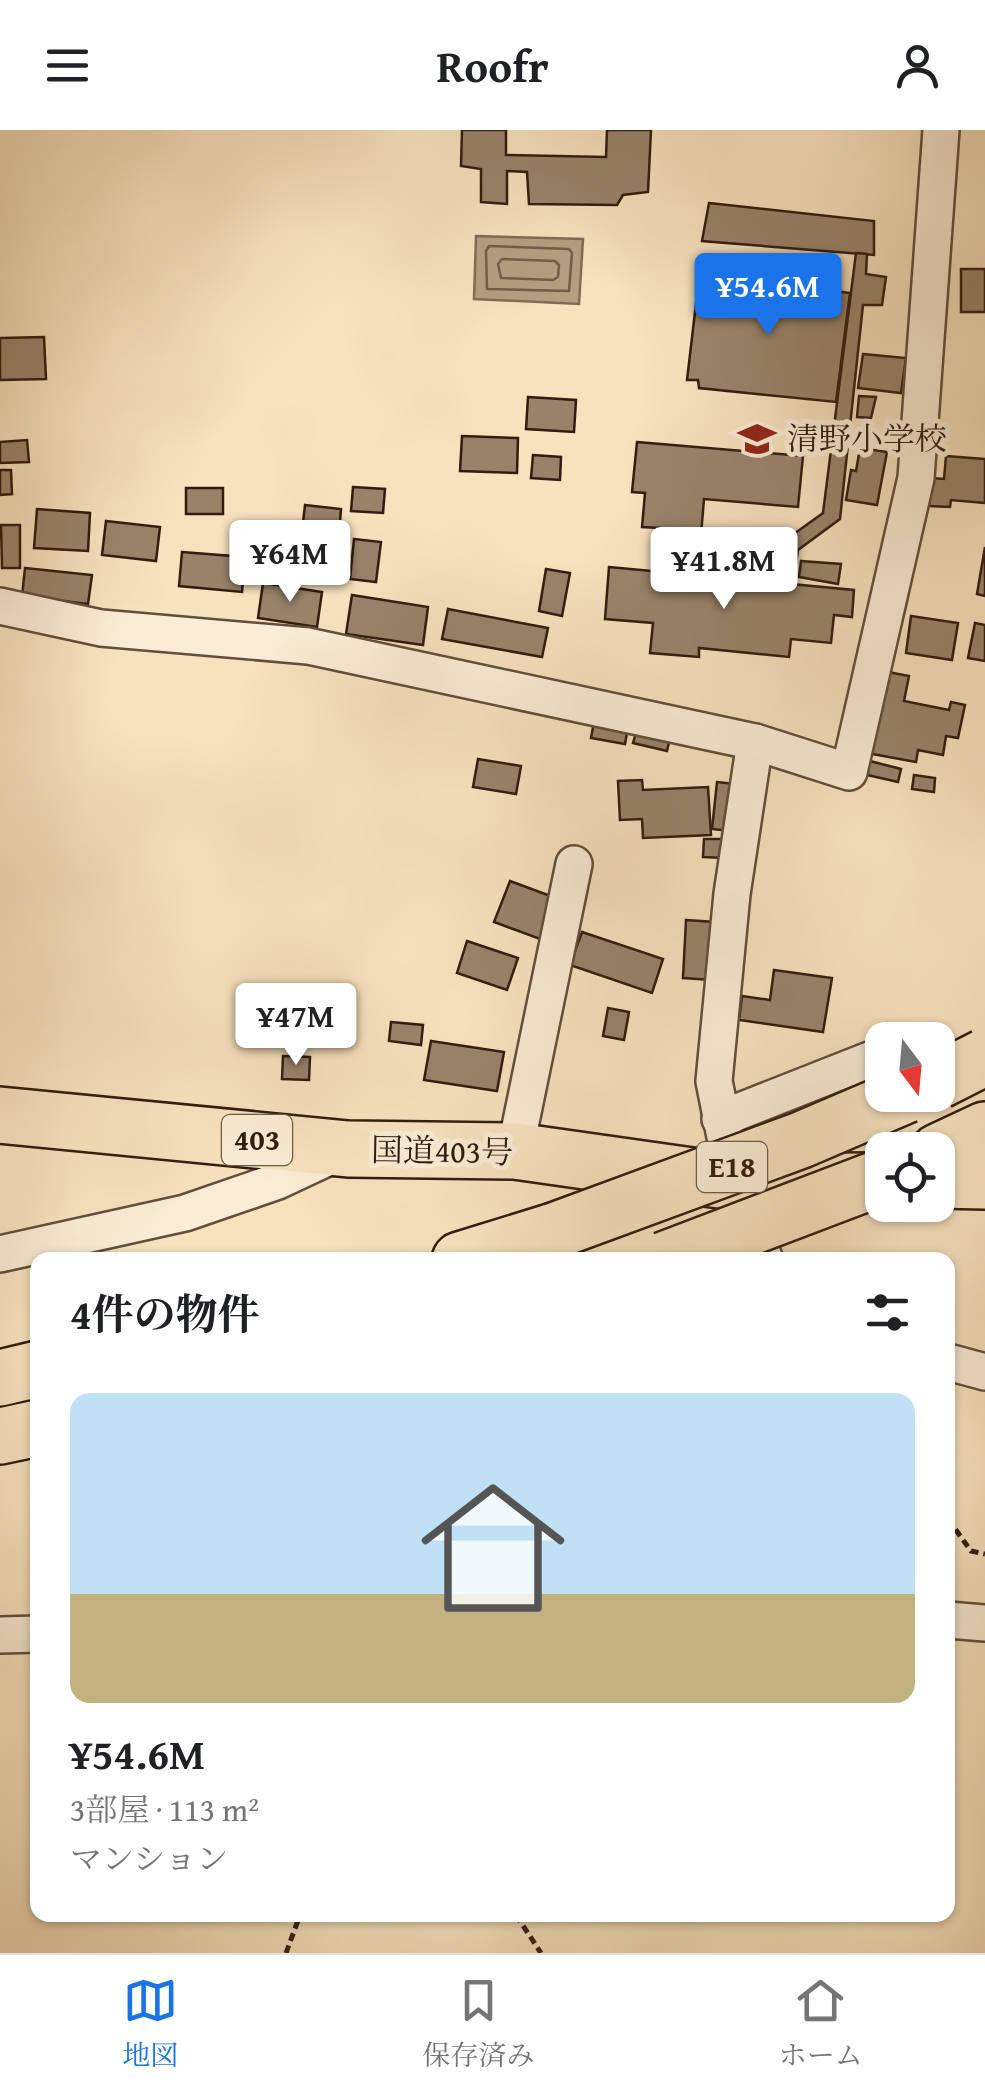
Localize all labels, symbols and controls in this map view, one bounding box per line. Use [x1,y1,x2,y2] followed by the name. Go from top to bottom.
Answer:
[436,33,549,98] text: Roofr
[40,38,95,93] icon: menu
[890,38,945,93] icon: person
[687,253,849,338] pin: ¥54.6M
[717,262,819,309] text: ¥54.6M
[787,415,947,462] place label: 清野小学校
[736,418,778,460] school or university icon: 清野小学校
[231,520,349,605] pin: ¥64M
[643,527,805,612] pin: ¥41.8M
[251,529,329,576] text: ¥64M
[673,536,775,583] text: ¥41.8M
[237,983,355,1068] pin: ¥47M
[257,992,335,1039] text: ¥47M
[865,1022,955,1112] north arrow
[865,1022,955,1222] map controls
[222,1115,292,1165] road number: 403
[370,1126,514,1175] street label: 国道403号
[865,1132,955,1222] button: locate
[697,1142,767,1192] road number: E18
[70,1283,260,1344] text: 4件の物件
[860,1285,915,1340] icon: filters
[403,1458,583,1638] icon: home
[70,1723,205,1784] text: ¥54.6M
[70,1786,259,1833] text: 3部屋 · 113 m²
[70,1835,229,1882] text: マンション
[122,1973,178,2075] tab: 地図
[422,1973,535,2075] tab: 保存済み
[779,1973,863,2075] tab: ホーム

